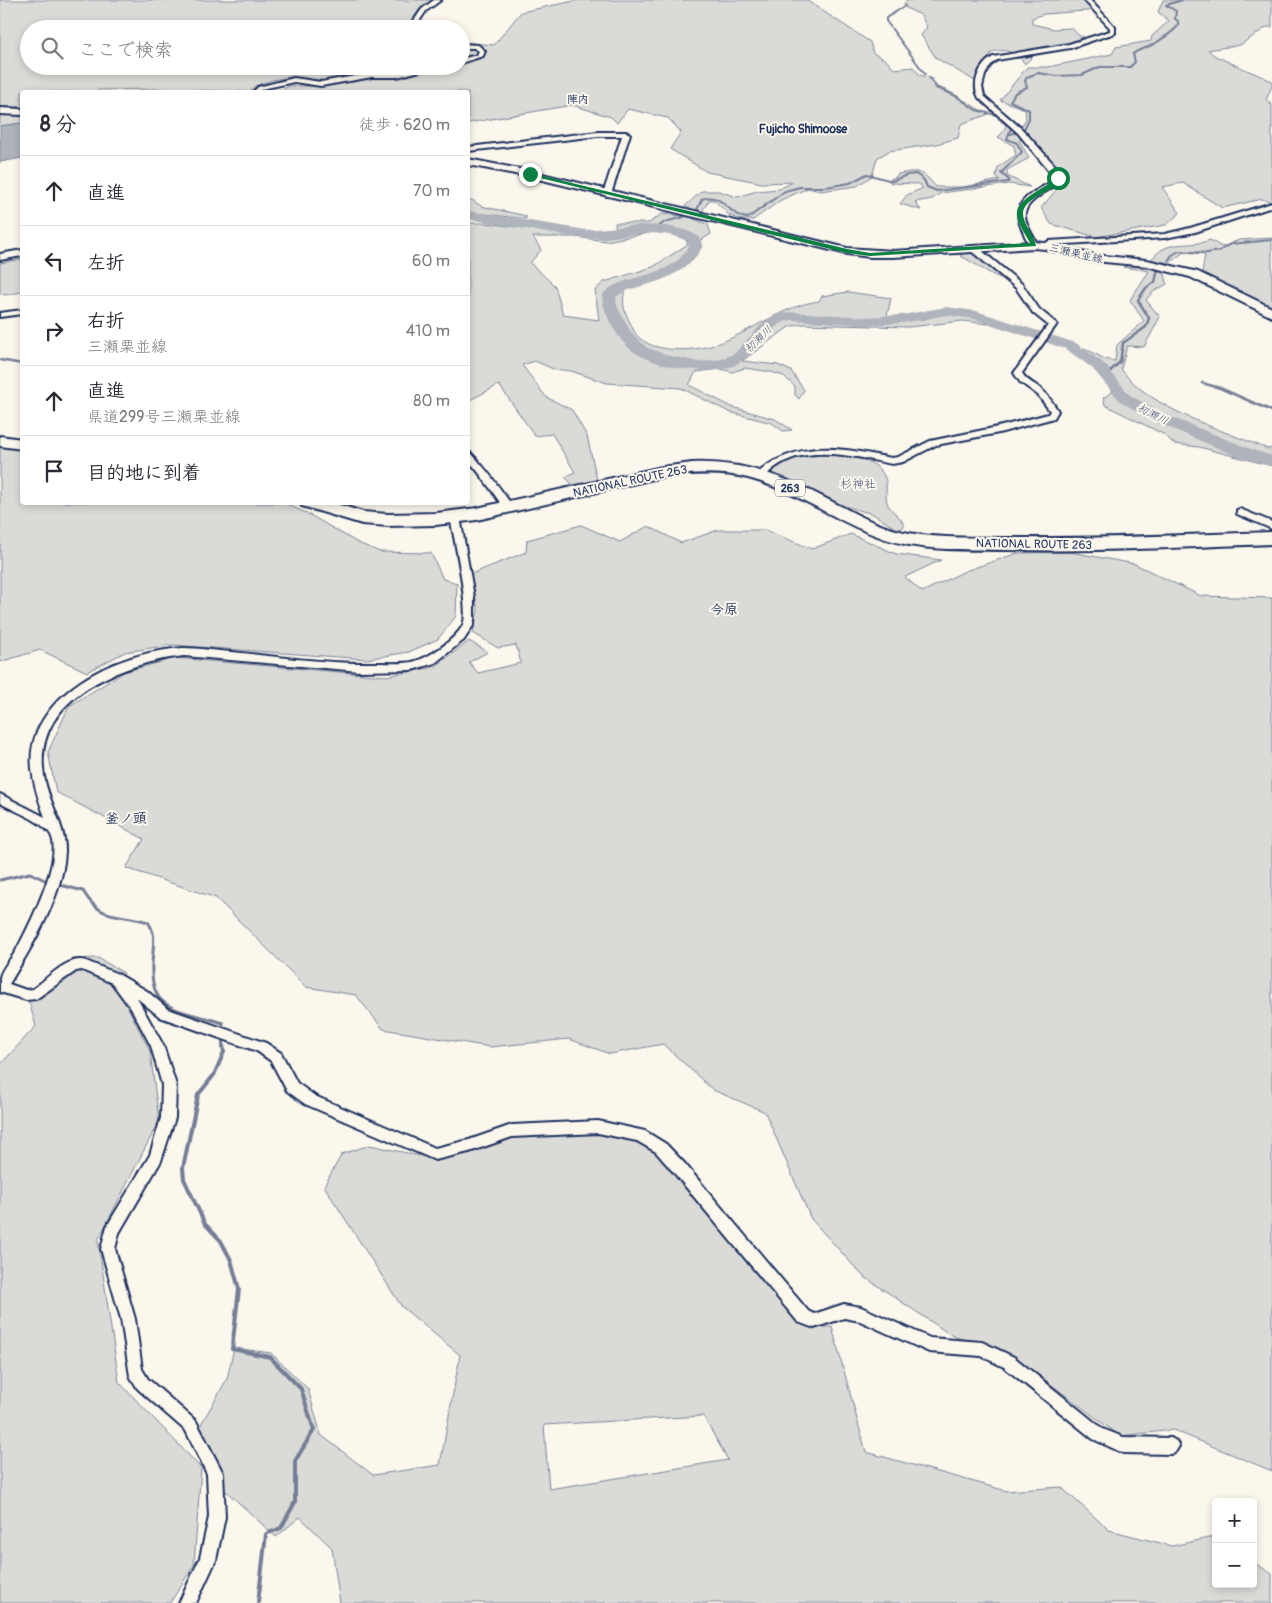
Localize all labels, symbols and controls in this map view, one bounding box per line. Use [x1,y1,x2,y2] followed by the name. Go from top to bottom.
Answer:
[20,20,470,75] search box
[38,34,66,62] icon: search
[78,38,173,62] text: ここで検索
[567,93,589,106] district label: 陣内
[40,111,76,138] text: 8 分
[359,115,450,135] text: 徒歩 · 620 m
[759,122,848,137] district label: Fujicho Shimoose
[519,163,542,186] route end
[1047,167,1070,190] route start
[40,177,68,205] icon: ahead
[87,181,125,205] text: 直進
[413,181,450,201] text: 70 m
[1048,241,1104,266] street label: 三瀬栗並線
[40,247,68,275] icon: left
[87,251,125,275] text: 左折
[412,251,450,271] text: 60 m
[87,309,125,333] text: 右折
[40,317,68,345] icon: right
[406,321,450,341] text: 410 m
[742,323,775,355] water label: 初瀬川
[87,337,167,357] text: 三瀬栗並線
[87,379,125,403] text: 直進
[40,387,68,415] icon: ahead
[413,391,450,411] text: 80 m
[1135,401,1170,428] water label: 初瀬川
[87,407,240,427] text: 県道299号三瀬栗並線
[40,457,68,485] icon: arrive
[87,461,201,485] text: 目的地に到着
[572,462,689,501] street label: NATIONAL ROUTE 263
[840,477,876,492] park label: 杉神社
[775,479,805,496] road number: 263
[976,536,1093,553] street label: NATIONAL ROUTE 263
[710,601,738,618] district label: 今原
[105,810,147,827] district label: 釜ノ頭
[1212,1498,1257,1588] map controls
[1212,1498,1257,1543] button: +
[1212,1543,1257,1588] button: −

